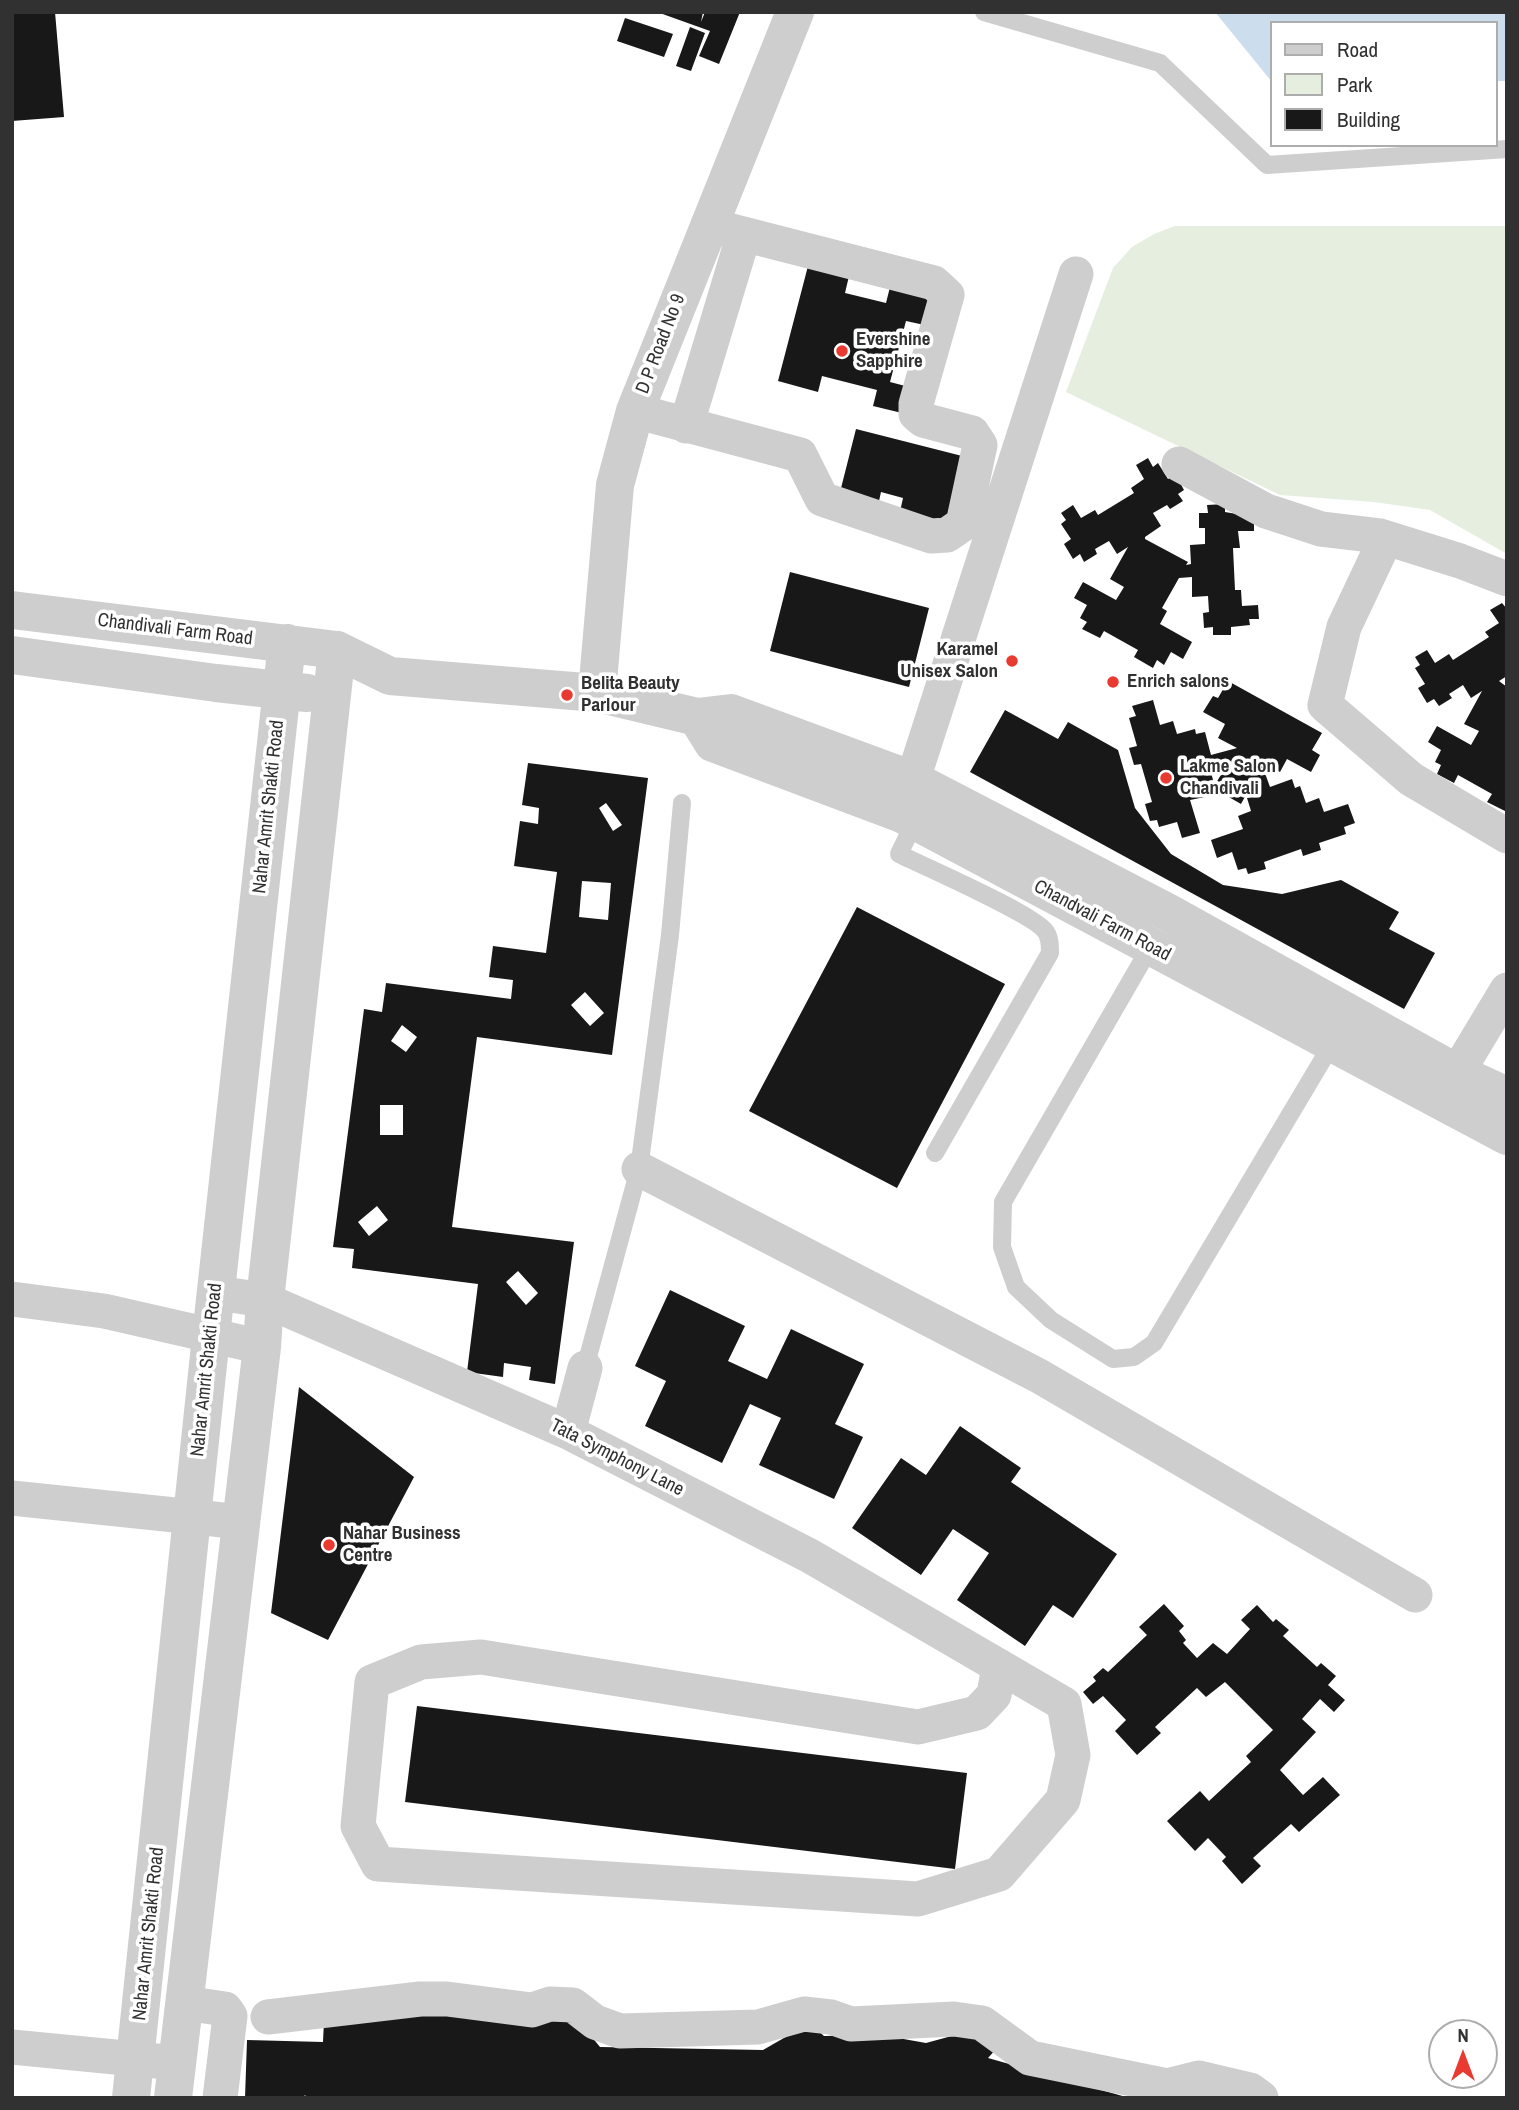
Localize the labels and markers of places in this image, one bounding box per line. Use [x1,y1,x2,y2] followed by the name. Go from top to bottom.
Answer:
[856,329,930,373] place label: Evershine Sapphire
[834,343,850,359] marker: Evershine Sapphire
[900,639,998,683] place label: Karamel Unisex Salon
[1004,653,1020,669] marker: Karamel Unisex Salon
[1127,671,1229,693] place label: Enrich salons
[581,673,680,717] place label: Belita Beauty Parlour
[1105,674,1121,690] marker: Enrich salons
[559,687,575,703] marker: Belita Beauty Parlour
[1180,756,1276,800] place label: Lakme Salon Chandivali
[1158,770,1174,786] marker: Lakme Salon Chandivali
[343,1523,461,1567] place label: Nahar Business Centre
[321,1537,337,1553] marker: Nahar Business Centre

